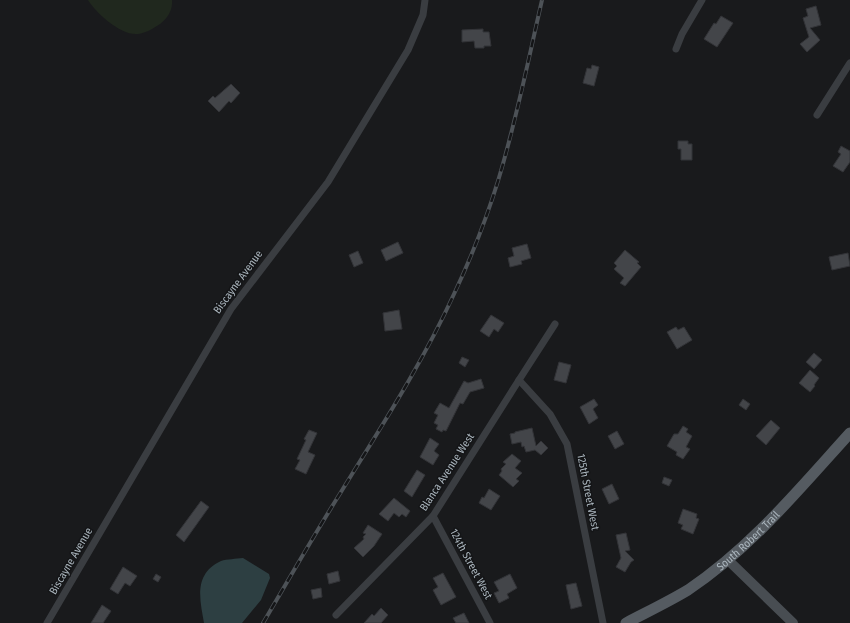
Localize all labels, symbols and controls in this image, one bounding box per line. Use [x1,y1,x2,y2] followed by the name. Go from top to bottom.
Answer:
[211,248,265,316] street label: Biscayne Avenue
[417,430,477,513] street label: Blanca Avenue West
[574,453,602,532] street label: 125th Street West
[714,508,782,573] street label: South Robert Trail
[47,525,95,597] street label: Biscayne Avenue
[447,527,495,602] street label: 124th Street West

